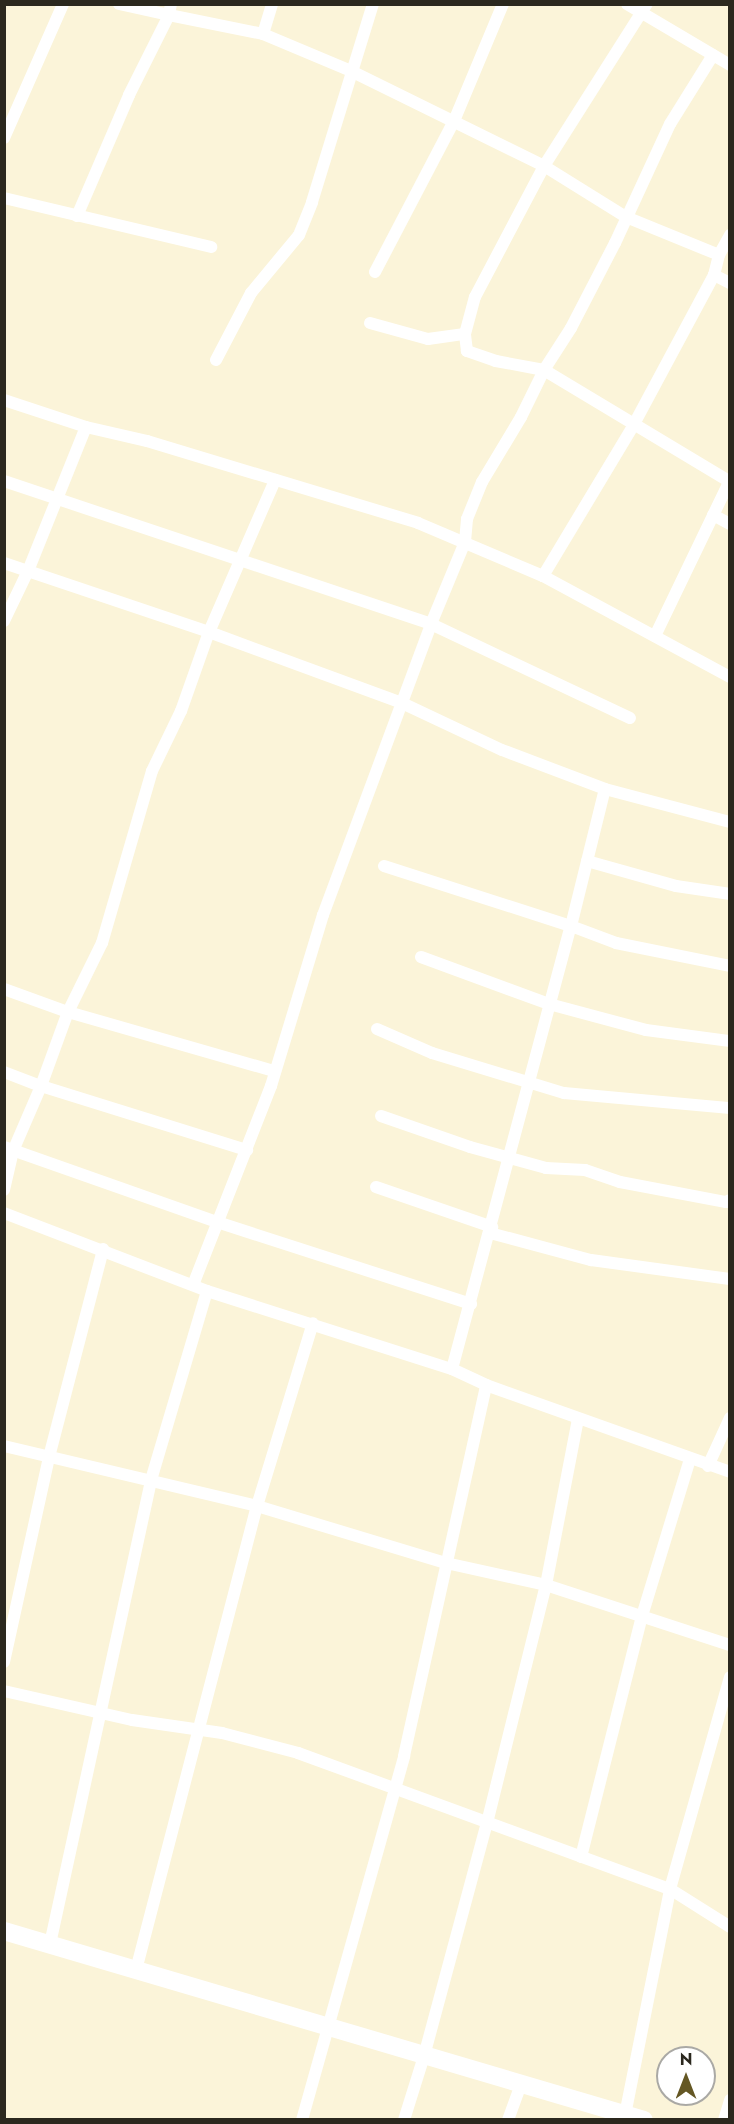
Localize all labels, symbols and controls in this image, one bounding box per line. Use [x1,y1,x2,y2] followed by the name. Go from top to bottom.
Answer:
[656,2046,716,2106] north arrow
[680,2048,692,2071] text: N

